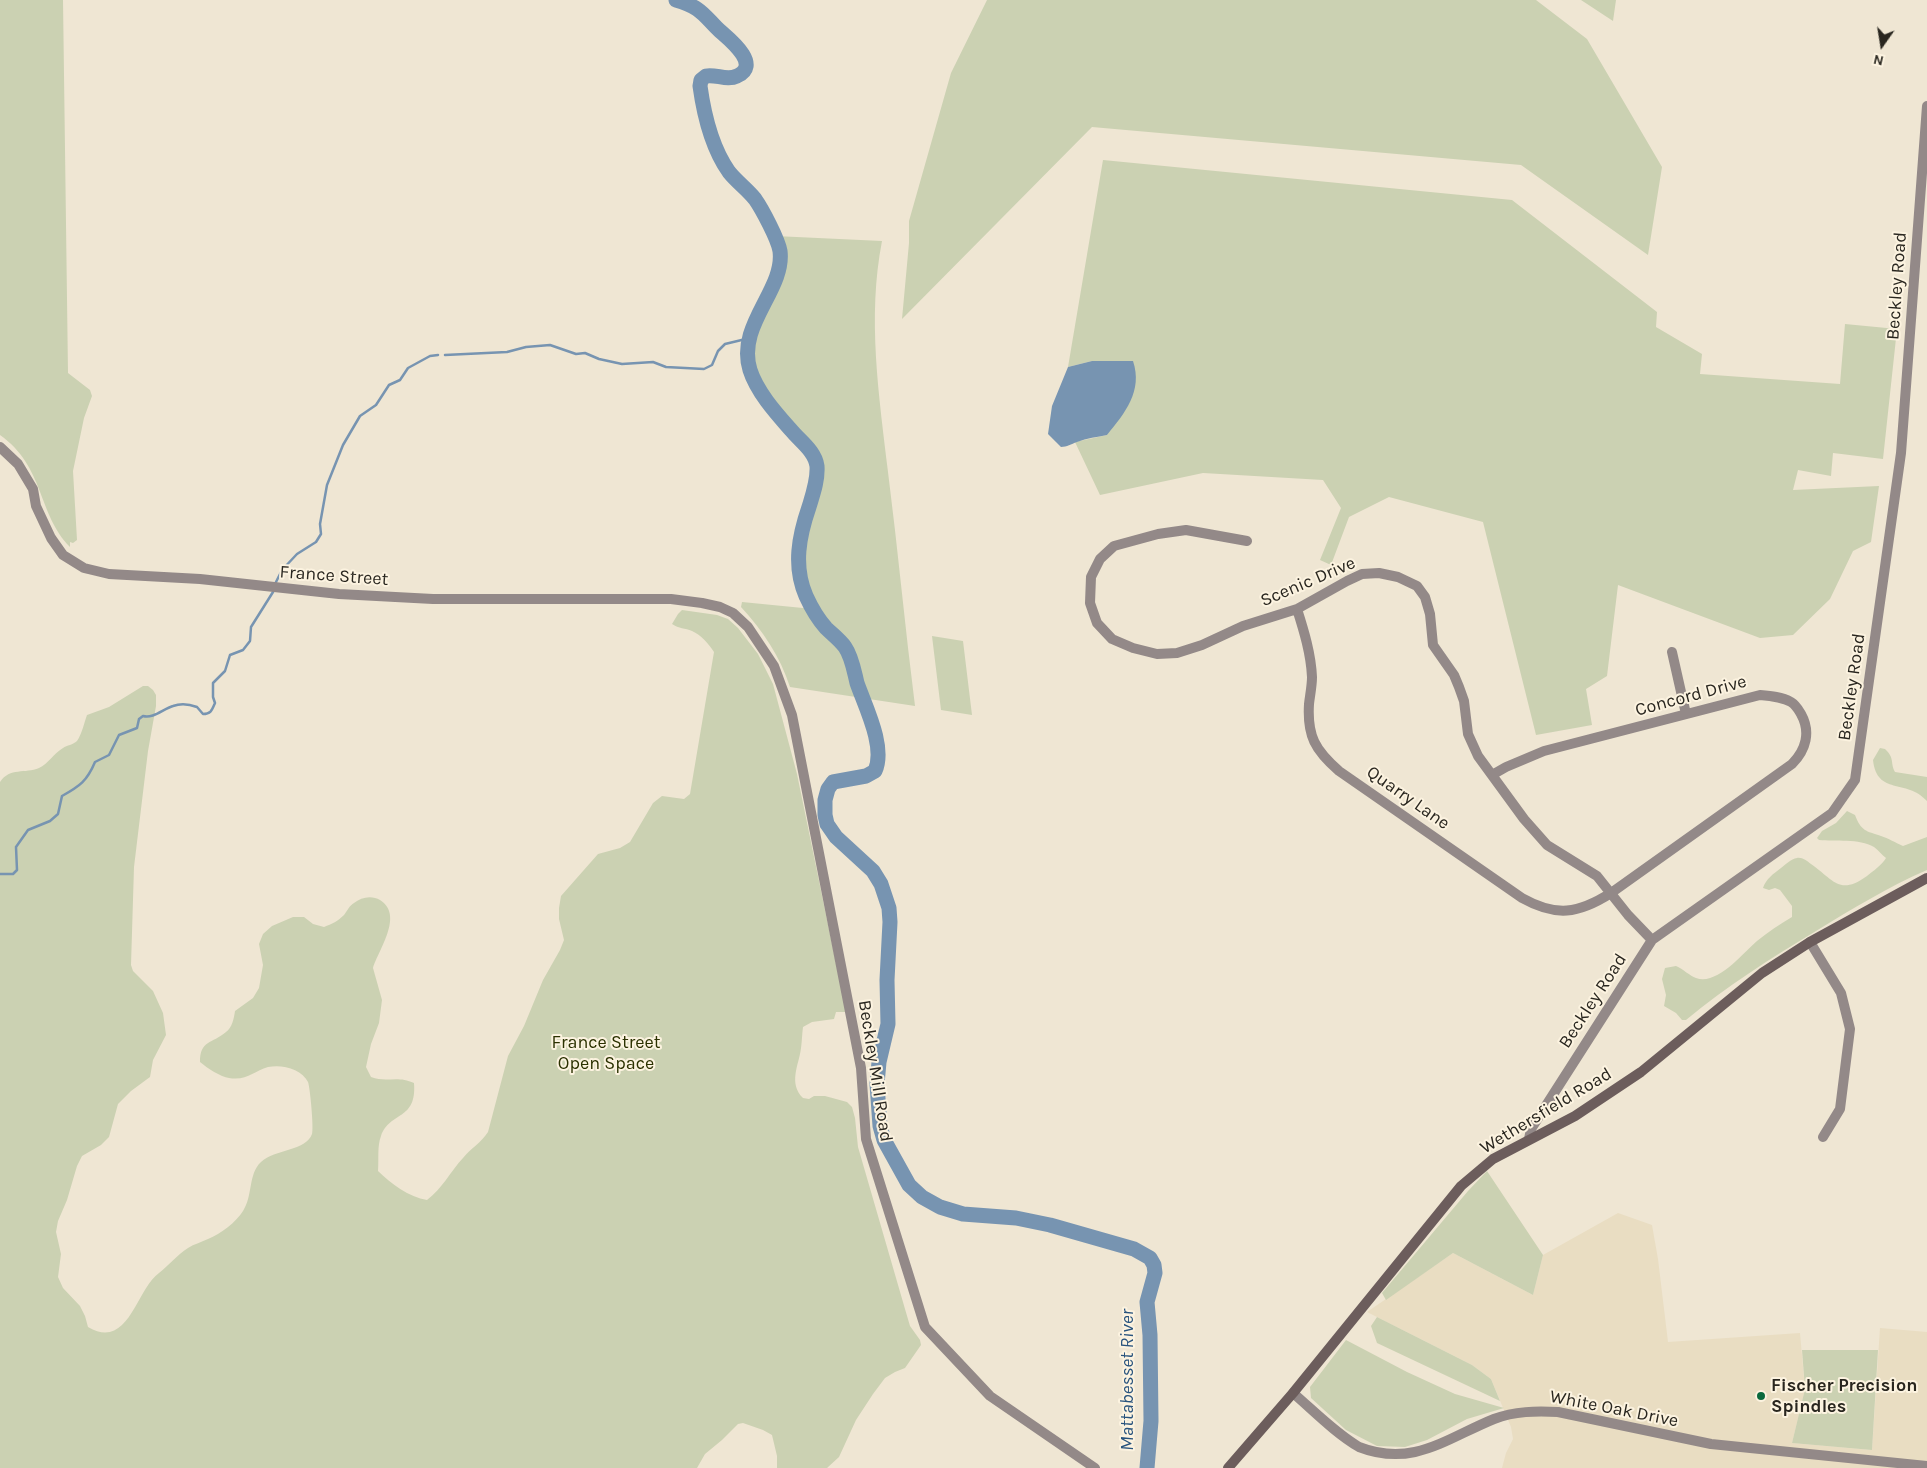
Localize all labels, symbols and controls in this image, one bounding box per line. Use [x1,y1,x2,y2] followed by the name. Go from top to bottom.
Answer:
[1857,20,1907,70] north arrow
[1872,51,1885,70] text: N
[1882,231,1912,341] street label: Beckley Road
[1257,552,1359,612] street label: Scenic Drive
[279,561,389,591] street label: France Street
[1834,632,1870,742] street label: Beckley Road
[1633,671,1749,721] street label: Concord Drive
[1362,761,1454,835] street label: Quarry Lane
[1554,950,1632,1052] street label: Beckley Road
[853,999,897,1143] street label: Beckley Mill Road
[552,1032,660,1074] park label: France Street Open Space
[1476,1063,1616,1159] street label: Wethersfield Road
[1117,1309,1139,1451] water label: Mattabesset River
[1771,1375,1917,1418] place label: Fischer Precision Spindles
[1548,1386,1680,1432] street label: White Oak Drive
[1755,1390,1767,1402] marker: Fischer Precision Spindles

